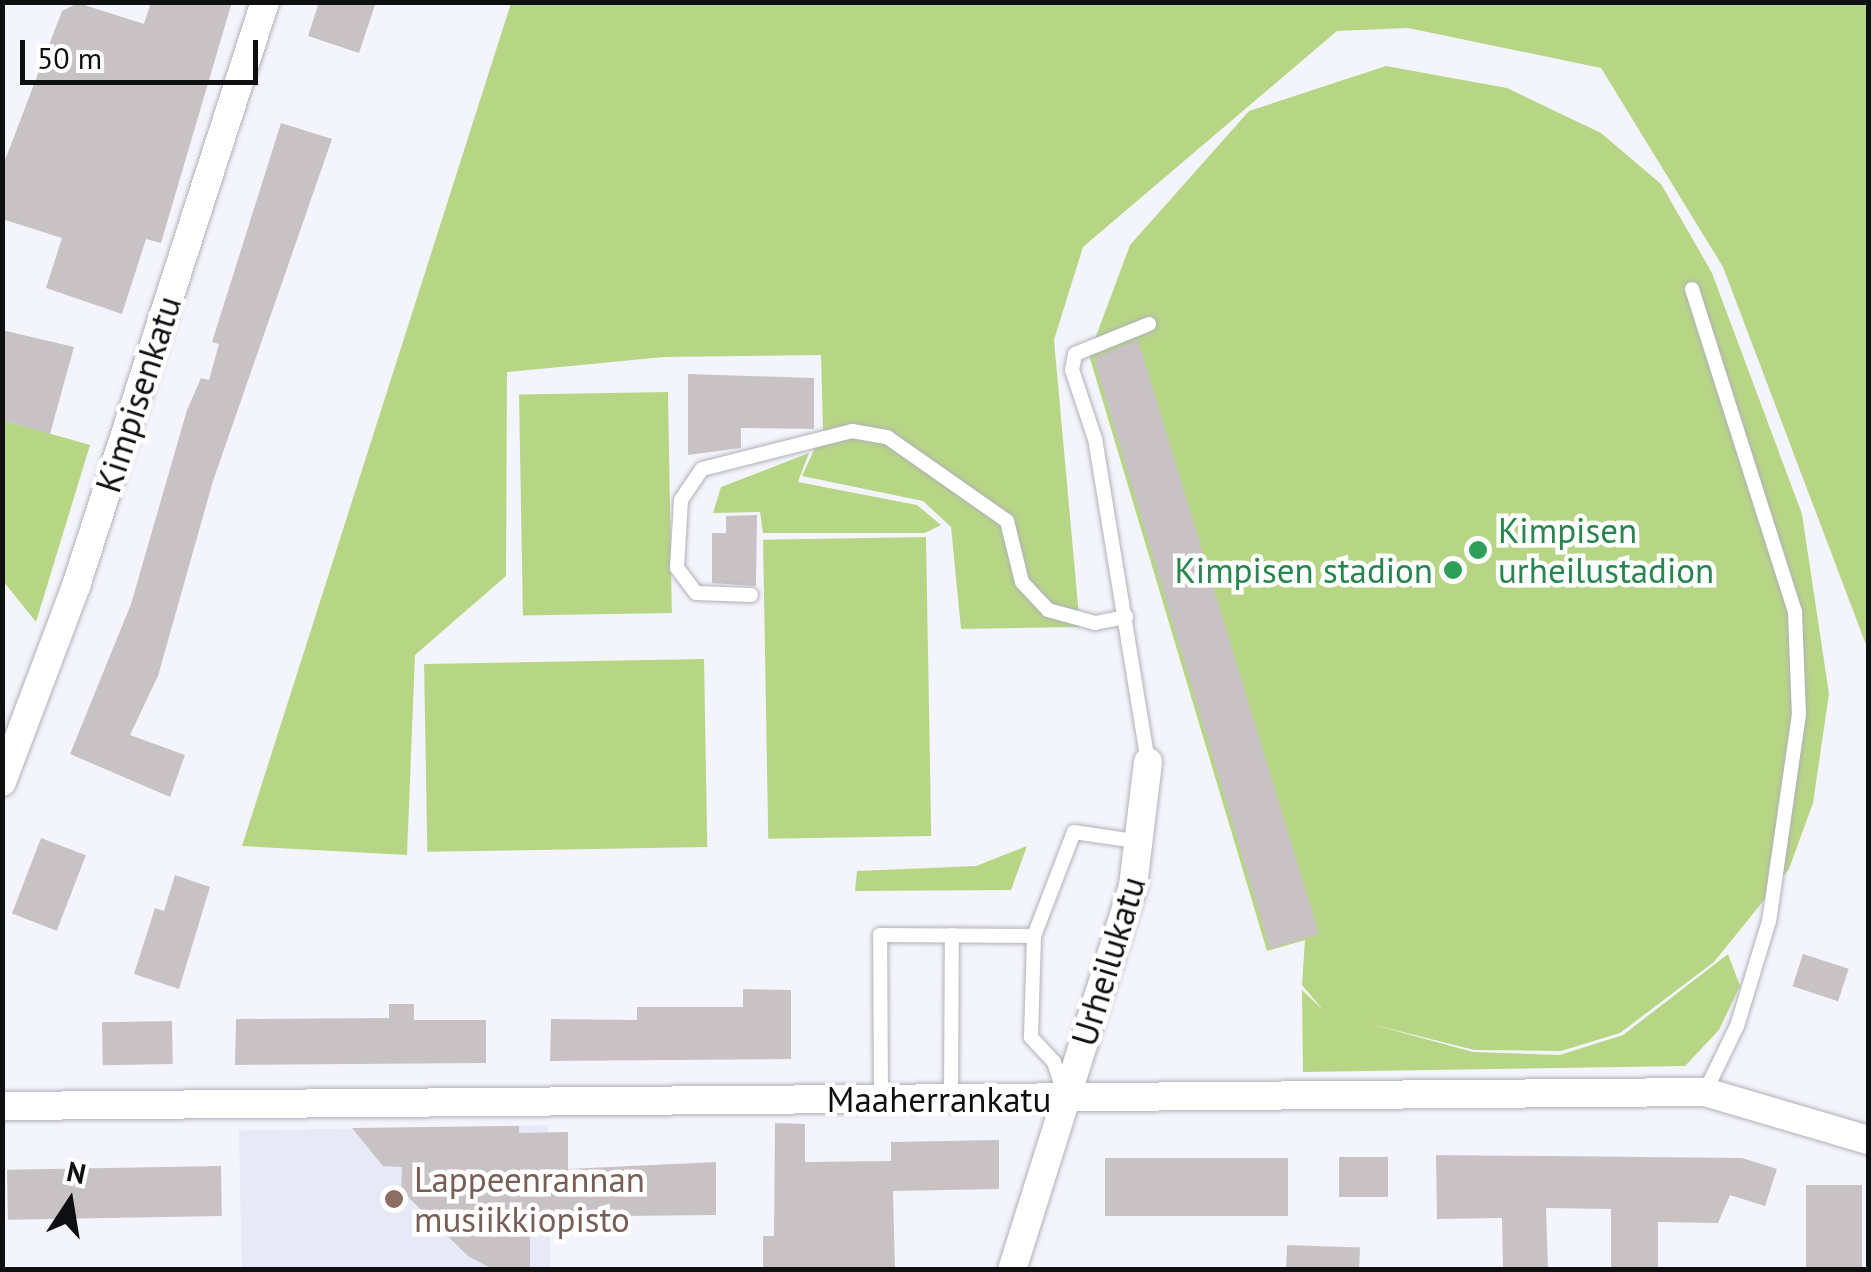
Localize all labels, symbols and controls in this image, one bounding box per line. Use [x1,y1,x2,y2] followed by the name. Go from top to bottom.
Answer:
[25,20,262,82] scale bar
[37,38,102,77] text: 50 m
[87,291,189,497] street label: Kimpisenkatu
[1498,509,1714,591] place label: Kimpisen urheilustadion
[1467,539,1489,561] marker: Kimpisen urheilustadion
[1174,549,1433,591] place label: Kimpisen stadion
[1442,559,1464,581] marker: Kimpisen stadion
[1062,871,1154,1051] street label: Urheilukatu
[827,1078,1051,1120] street label: Maaherrankatu
[20,1152,120,1252] north arrow
[63,1152,89,1192] text: N
[414,1158,645,1240] place label: Lappeenrannan musiikkiopisto
[383,1188,405,1210] marker: Lappeenrannan musiikkiopisto

